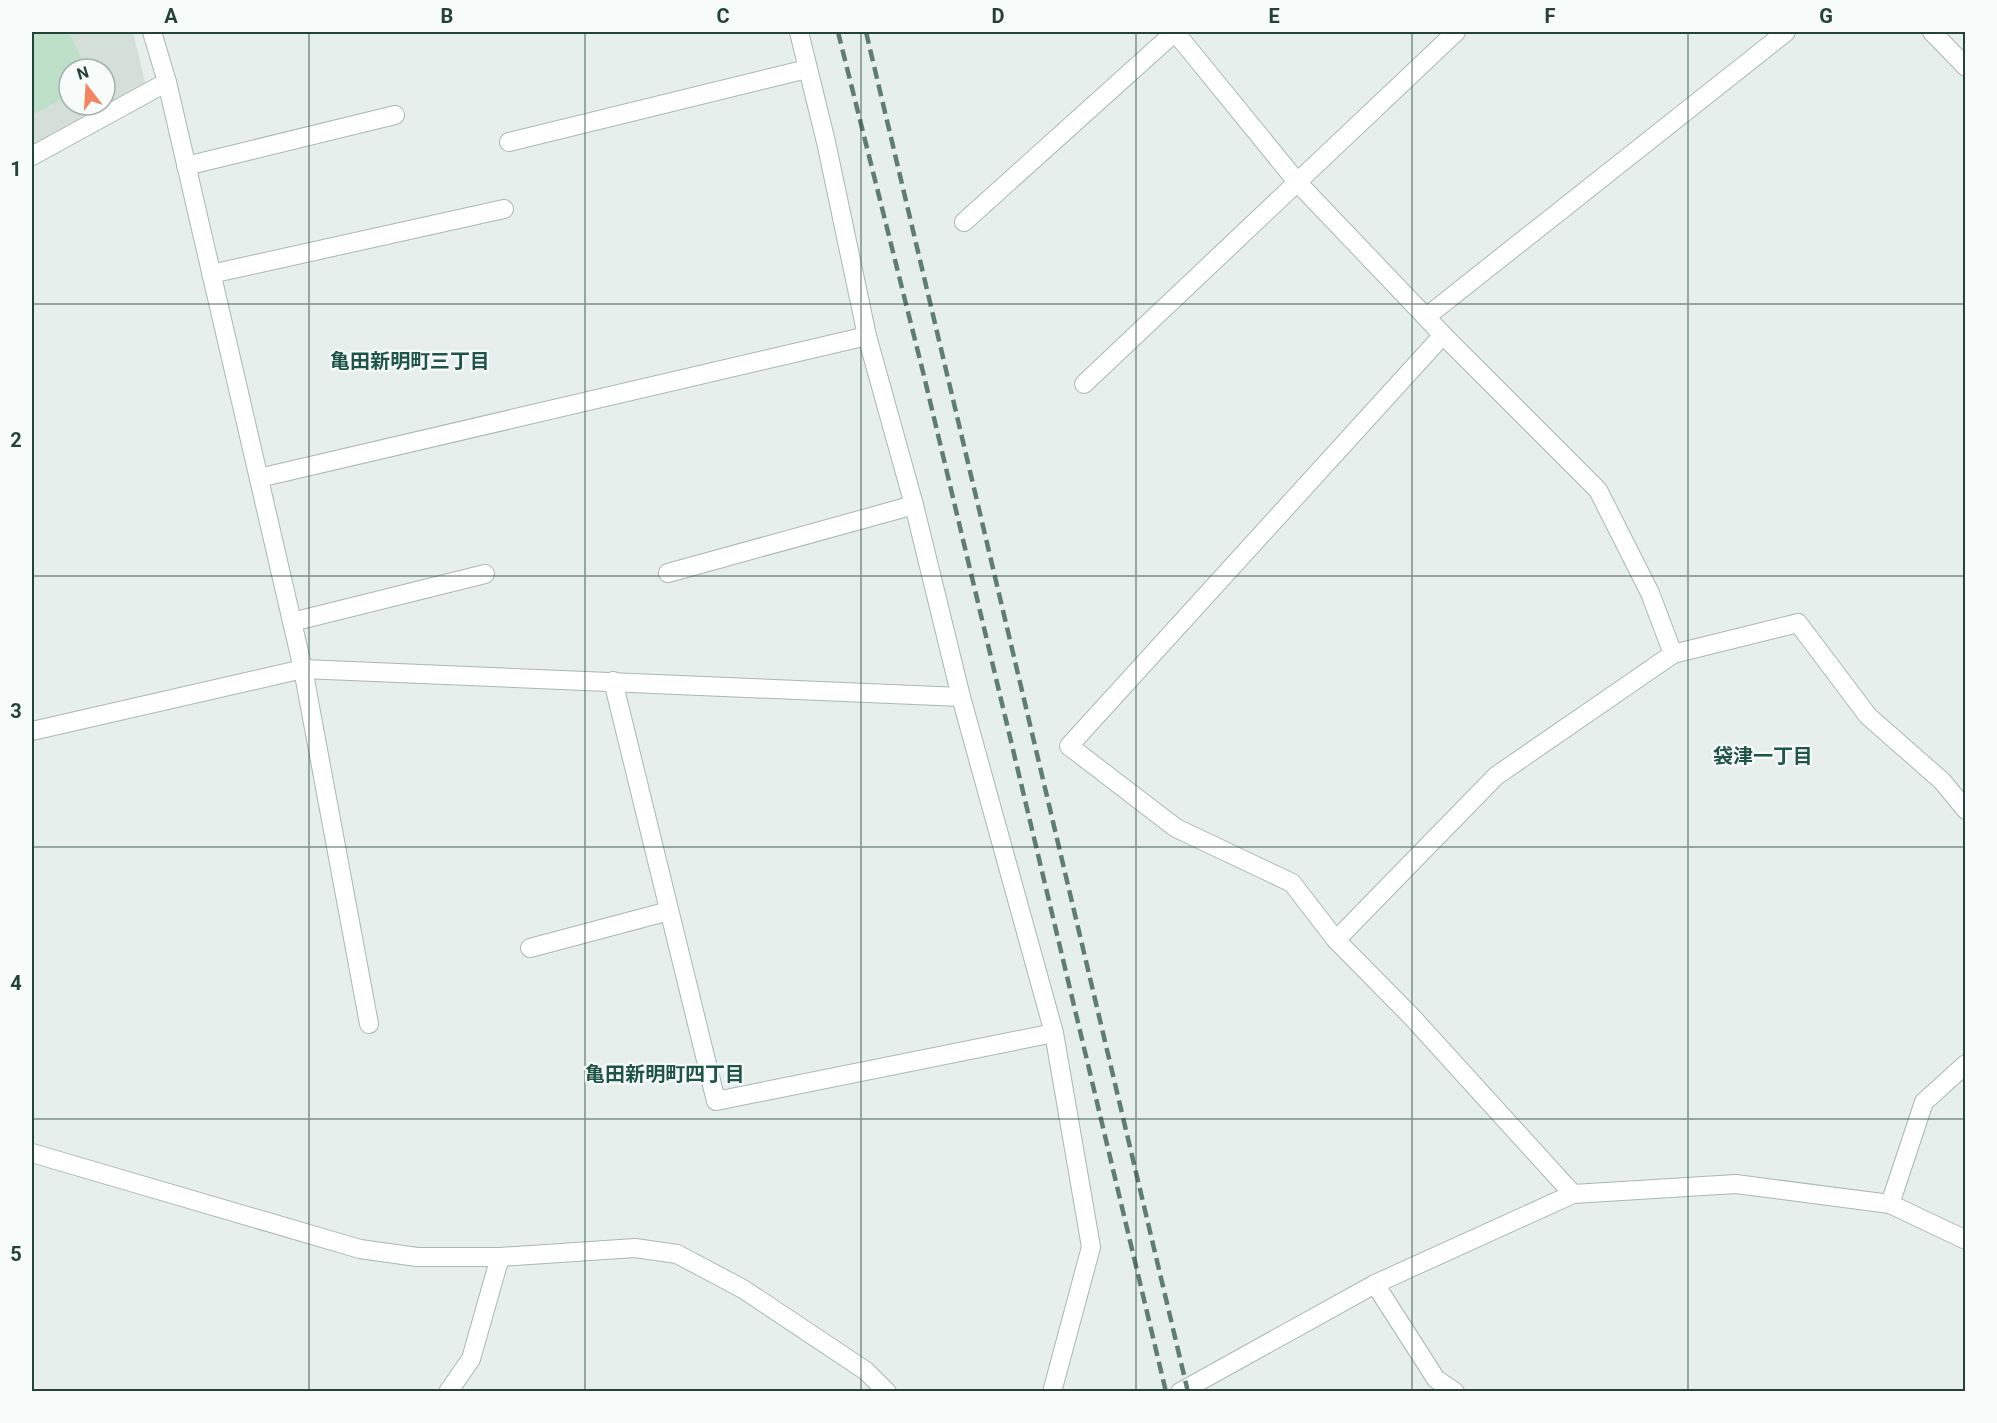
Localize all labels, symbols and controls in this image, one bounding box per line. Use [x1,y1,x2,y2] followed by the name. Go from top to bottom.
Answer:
[164,4,178,28] text: A
[441,4,453,28] text: B
[716,4,730,28] text: C
[992,4,1005,28] text: D
[1268,4,1280,28] text: E
[1545,4,1556,28] text: F
[1819,4,1833,28] text: G
[57,57,117,117] north arrow
[75,62,91,84] text: N
[10,157,22,181] text: 1
[330,349,490,373] district label: 亀田新明町三丁目
[10,428,22,452] text: 2
[10,699,22,723] text: 3
[1713,744,1813,768] district label: 袋津一丁目
[10,971,22,995] text: 4
[585,1062,745,1086] district label: 亀田新明町四丁目
[10,1242,22,1266] text: 5

